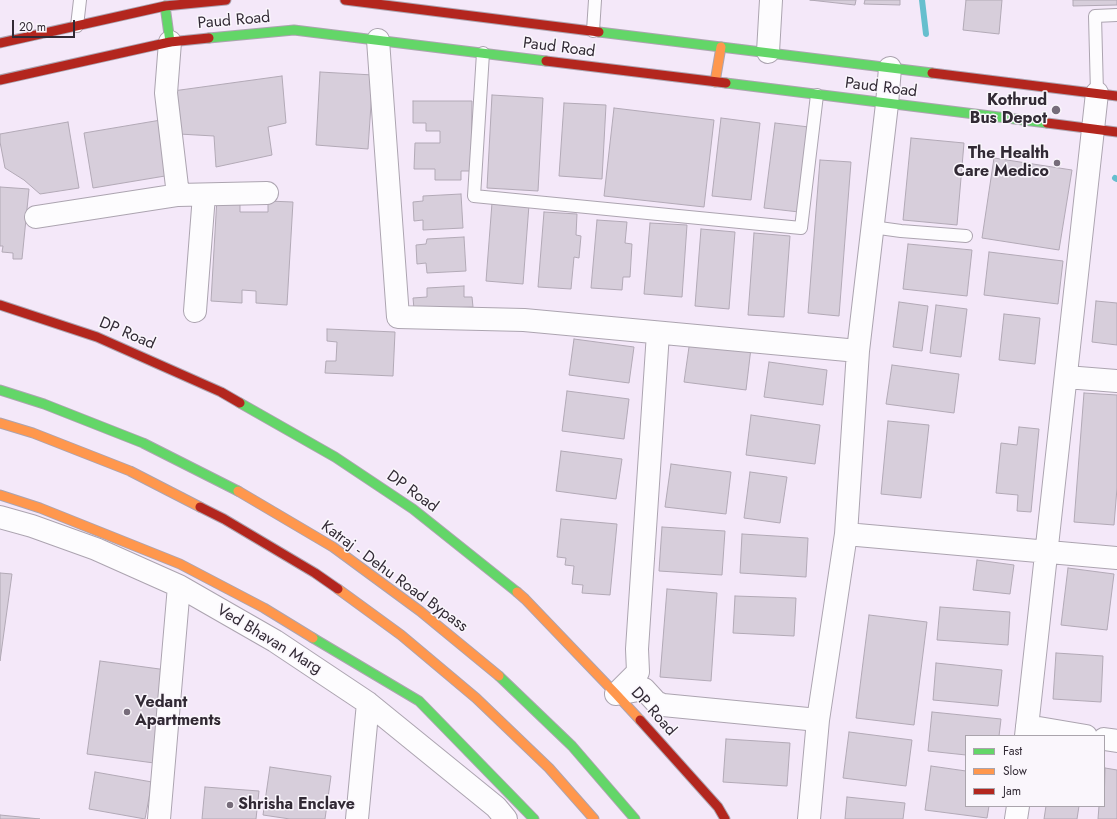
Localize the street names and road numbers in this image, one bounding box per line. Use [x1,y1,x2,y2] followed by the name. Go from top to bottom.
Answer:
[197,8,271,34] street label: Paud Road
[522,34,596,62] street label: Paud Road
[844,74,918,102] street label: Paud Road
[96,314,158,354] street label: DP Road
[383,467,441,517] street label: DP Road
[317,517,471,637] street label: Katraj - Dehu Road Bypass
[213,601,325,679] street label: Ved Bhavan Marg
[626,684,680,740] street label: DP Road

